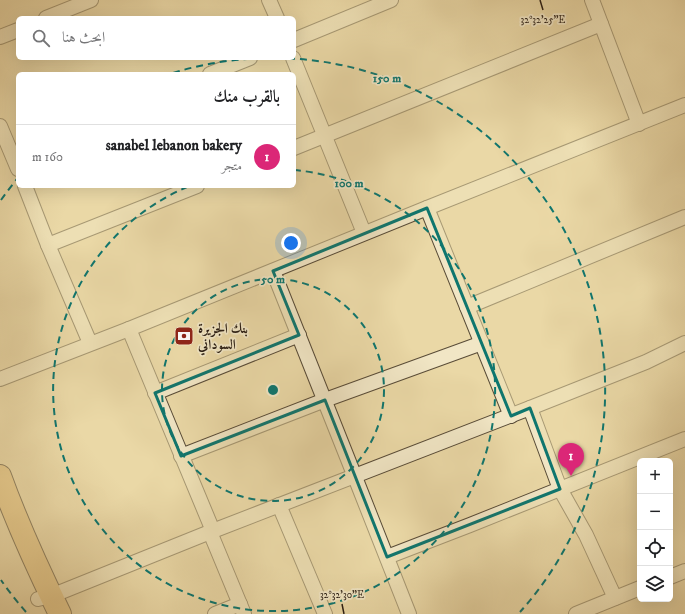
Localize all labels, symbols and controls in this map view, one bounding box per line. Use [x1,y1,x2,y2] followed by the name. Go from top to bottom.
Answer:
[521,14,565,26] text: 32°32'25"E
[16,16,296,60] search box
[30,27,52,49] icon: search
[62,28,105,47] text: ابحث هنا
[373,71,401,86] text: 150 m
[214,86,280,108] text: بالقرب منك
[106,136,242,155] text: sanabel lebanon bakery
[32,149,63,165] text: 160 m
[265,149,269,165] text: 1
[221,158,242,174] text: متجر
[335,176,363,191] text: 100 m
[281,233,301,253] your location
[260,272,285,287] text: 50 m
[197,320,248,356] place label: بنك الجزيرة السوداني
[173,325,195,347] bank icon: بنك الجزيرة السوداني
[266,383,280,397] centre of rings
[558,443,584,476] pin: 1
[637,458,673,602] map controls
[637,458,673,494] button: +
[637,494,673,530] button: −
[637,530,673,566] button: locate
[637,566,673,602] button: layers
[320,589,364,601] text: 32°32'30"E

